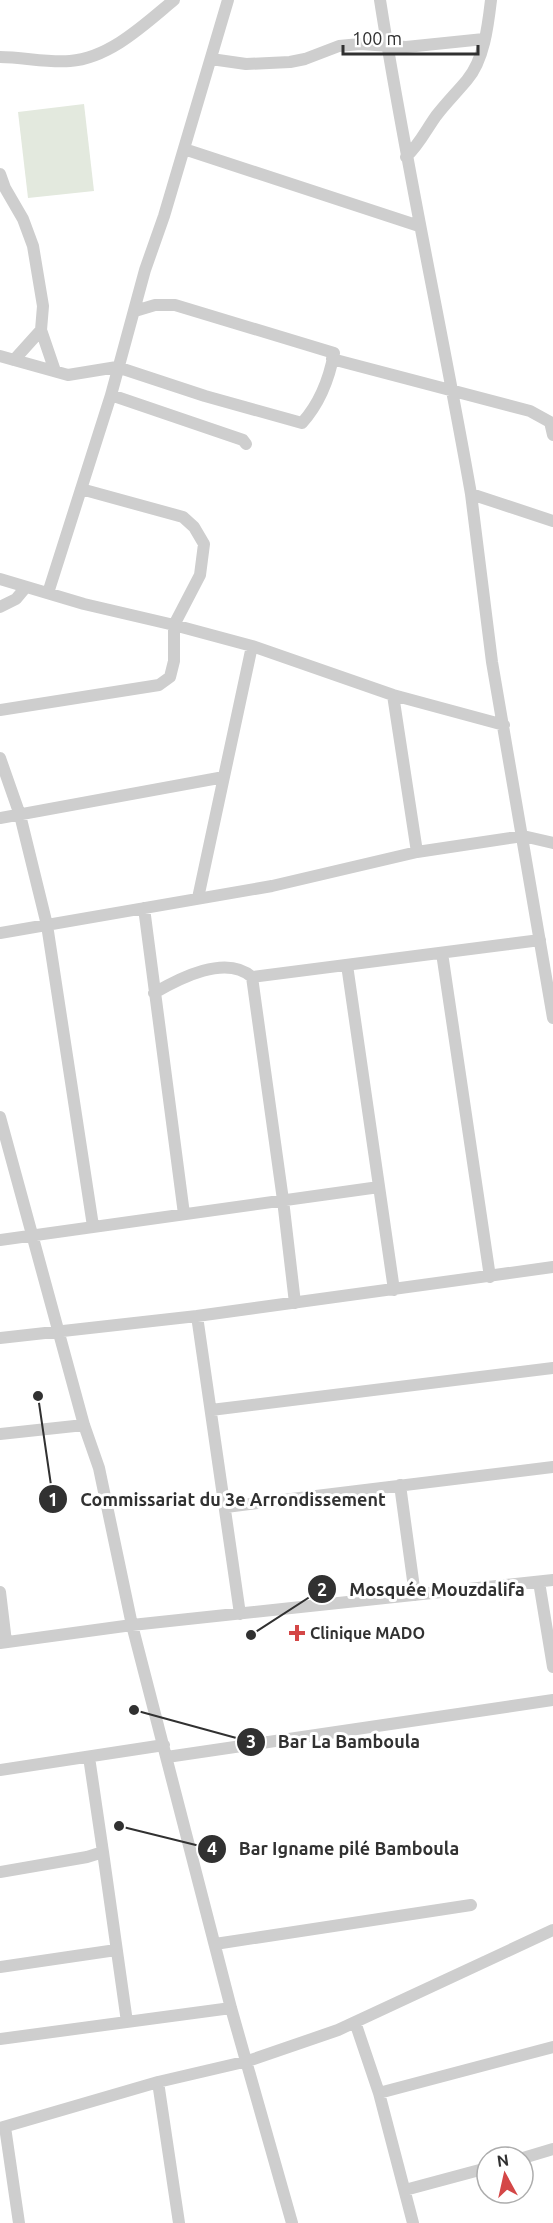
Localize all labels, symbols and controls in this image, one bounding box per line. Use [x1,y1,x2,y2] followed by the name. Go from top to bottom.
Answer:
[343,18,478,56] scale bar
[352,28,402,48] text: 100 m
[38,1481,398,1517] callout: Commissariat du 3e Arrondissement
[48,1489,58,1509] text: 1
[80,1489,386,1509] text: Commissariat du 3e Arrondissement
[307,1571,537,1607] callout: Mosquée Mouzdalifa
[317,1579,327,1599] text: 2
[349,1579,525,1599] text: Mosquée Mouzdalifa
[288,1624,306,1642] marker: Clinique MADO
[310,1624,425,1642] place label: Clinique MADO
[236,1724,432,1760] callout: Bar La Bamboula
[246,1731,256,1751] text: 3
[278,1731,420,1751] text: Bar La Bamboula
[197,1831,471,1867] callout: Bar Igname pilé Bamboula
[207,1838,217,1858] text: 4
[239,1838,459,1858] text: Bar Igname pilé Bamboula
[475,2145,535,2205] north arrow
[496,2150,510,2170] text: N

